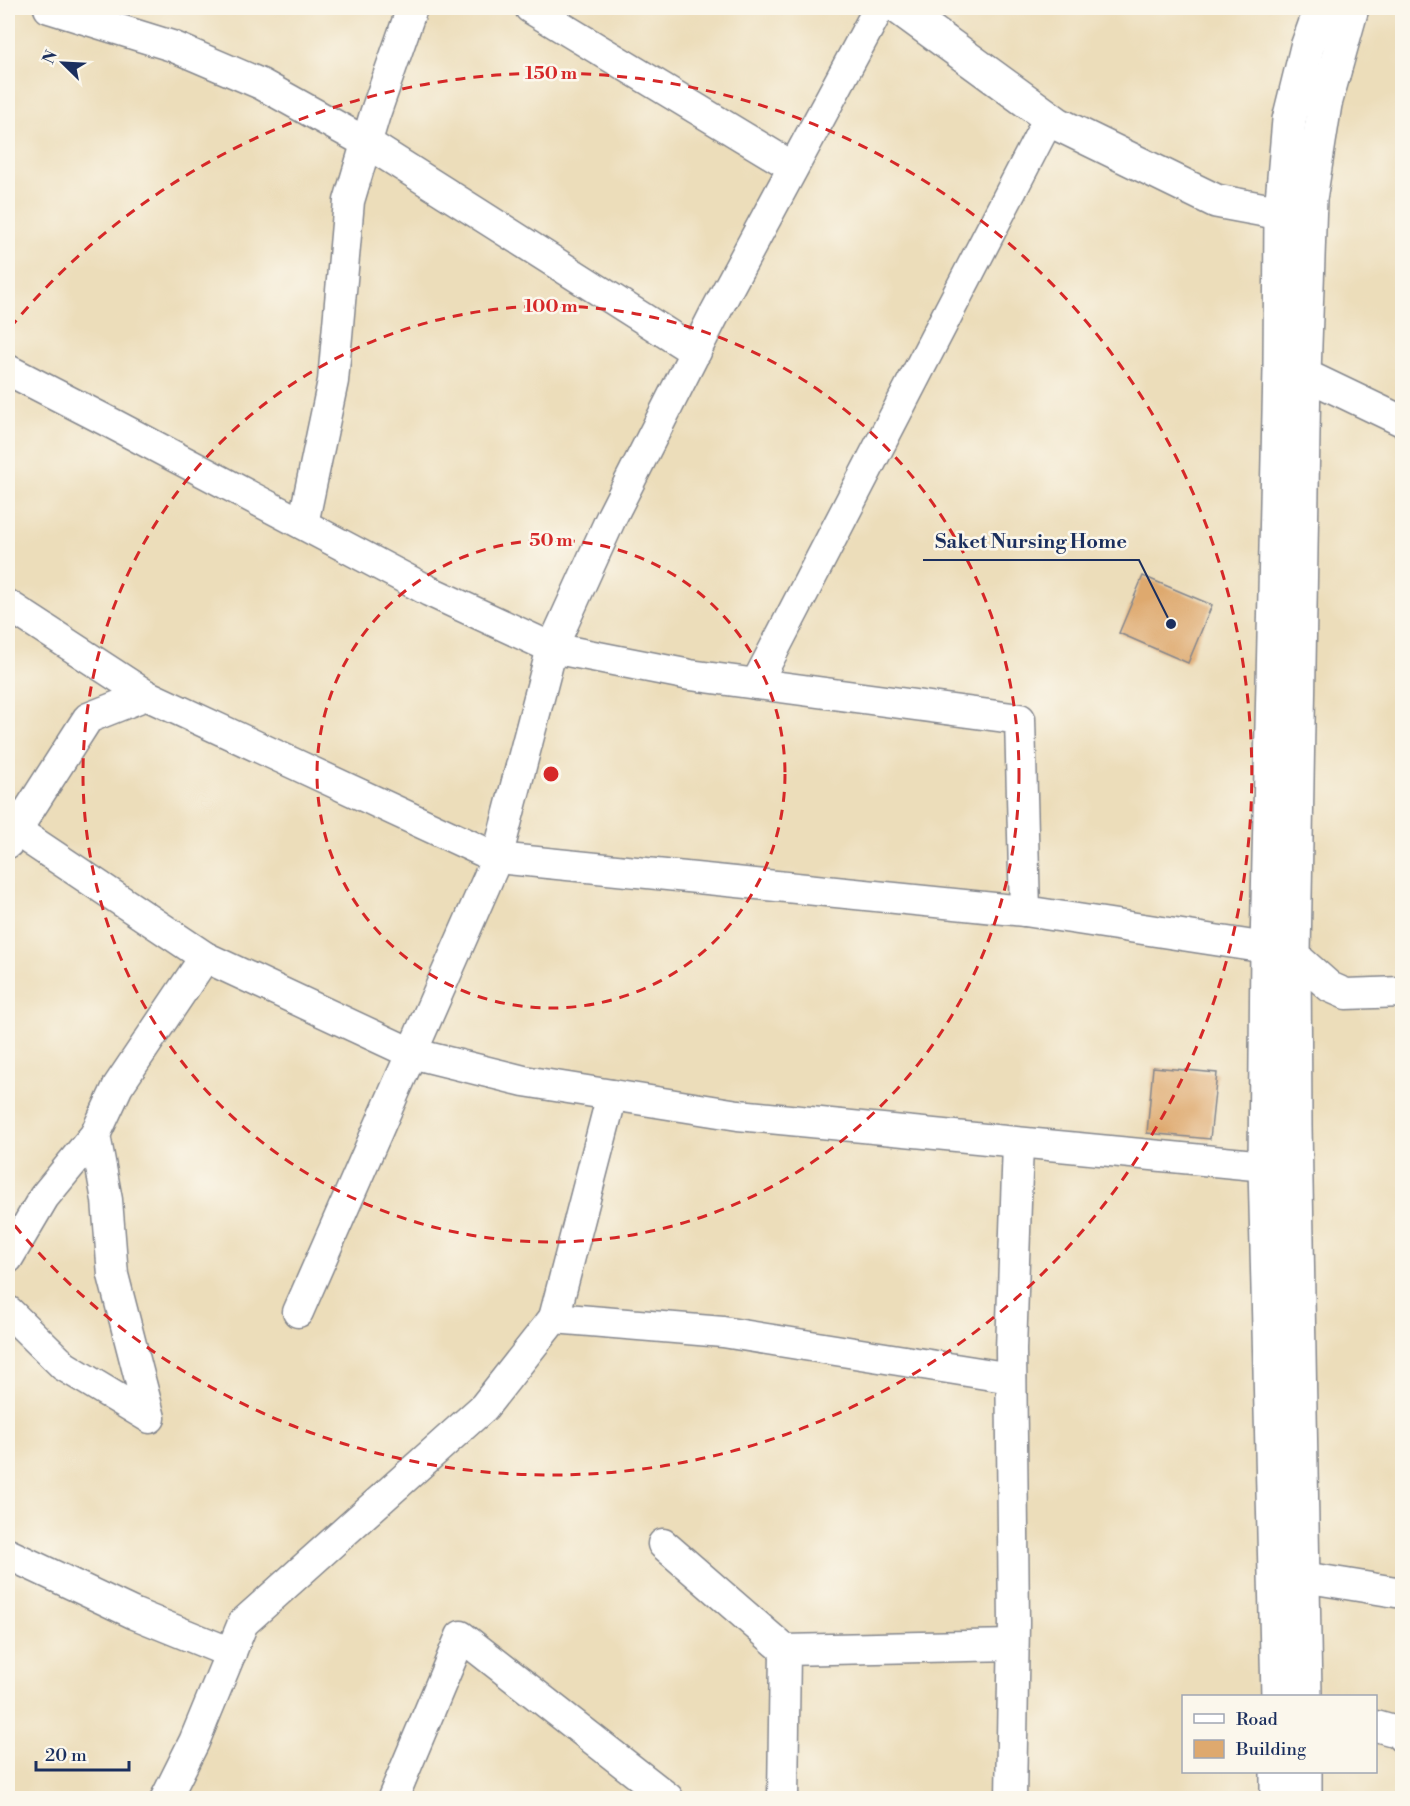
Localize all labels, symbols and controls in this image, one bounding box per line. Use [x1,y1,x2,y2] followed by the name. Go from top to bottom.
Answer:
[33,33,93,93] north arrow
[39,47,62,67] text: N
[525,62,578,85] text: 150 m
[524,295,578,318] text: 100 m
[923,522,1139,560] callout: Saket Nursing Home
[529,529,573,552] text: 50 m
[935,530,1127,555] text: Saket Nursing Home
[541,764,561,784] centre of rings
[1182,1695,1377,1773] legend
[1236,1708,1279,1731] text: Road
[36,1734,129,1772] scale bar
[1235,1738,1307,1761] text: Building
[45,1744,87,1767] text: 20 m

